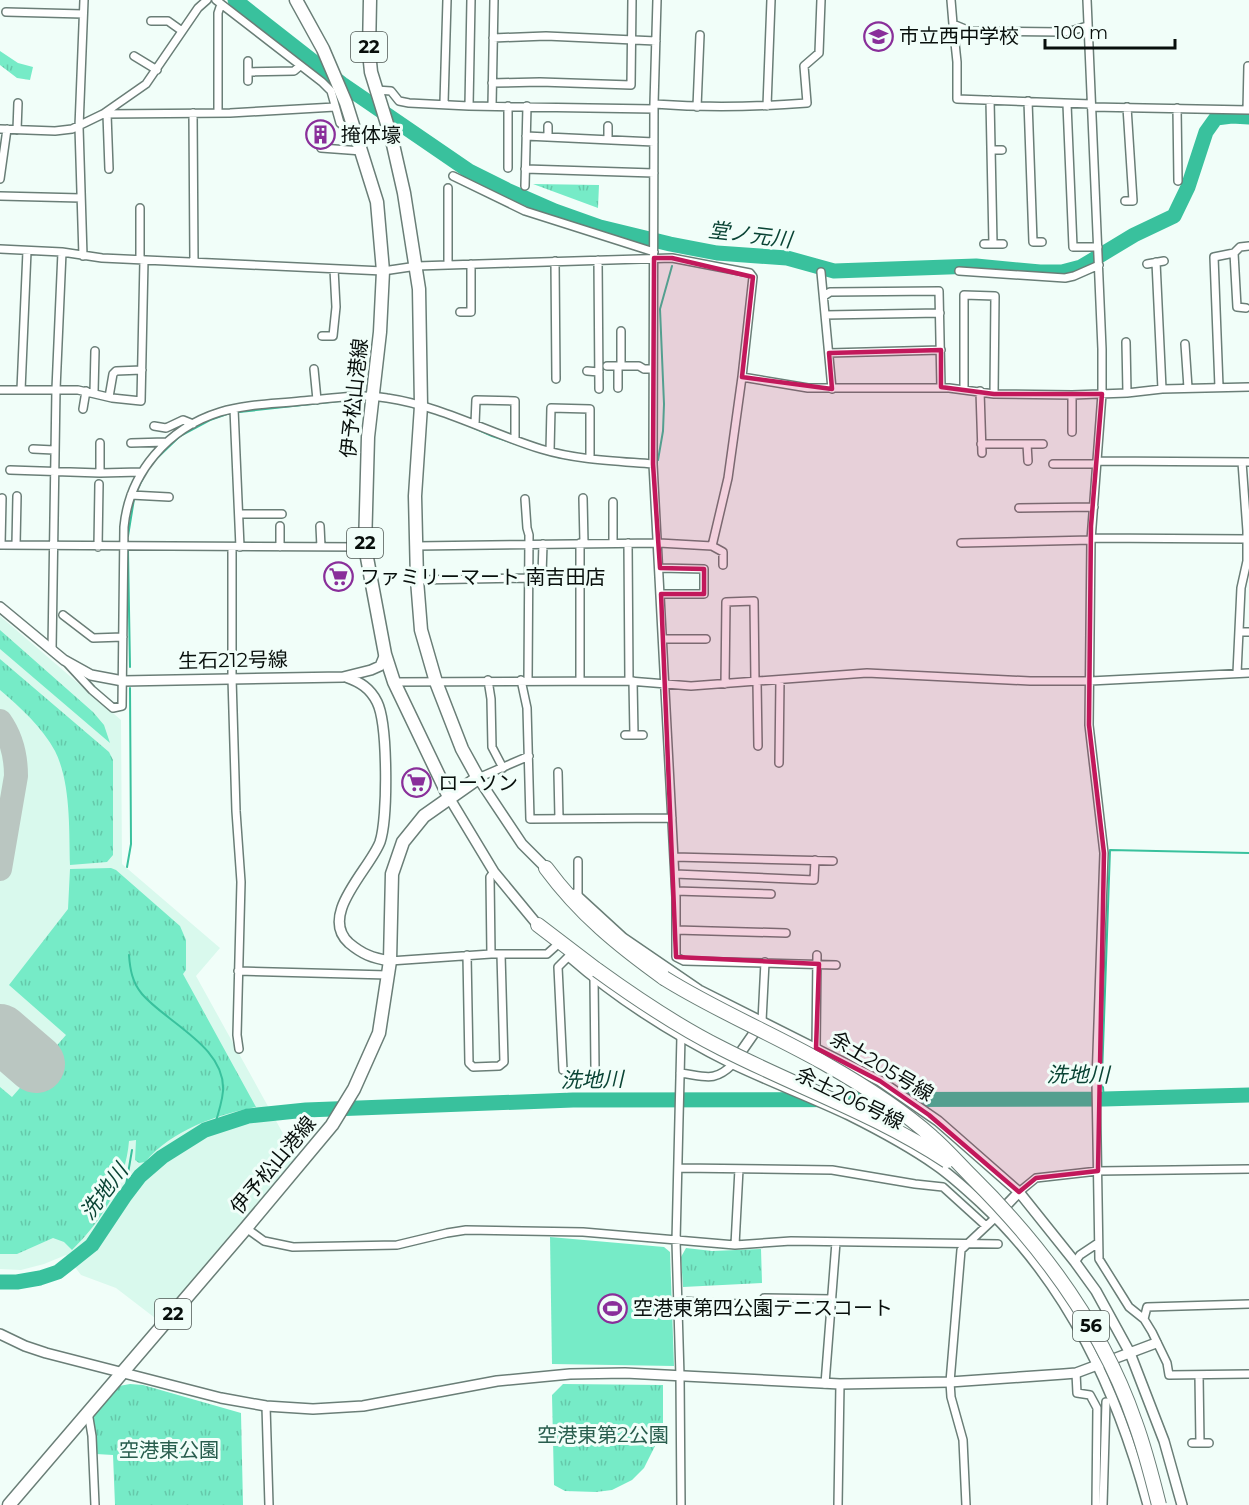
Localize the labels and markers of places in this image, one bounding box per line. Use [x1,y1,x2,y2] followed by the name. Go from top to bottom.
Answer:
[862,20,894,52] school or university icon: 市立西中学校
[899,24,1019,48] place label: 市立西中学校
[304,119,336,151] building icon: 掩体壕
[341,123,401,147] place label: 掩体壕
[323,561,355,593] supermarket icon: ファミリーマート 南吉田店
[360,565,605,589] place label: ファミリーマート 南吉田店
[401,767,433,799] supermarket icon: ローソン
[438,771,518,795] place label: ローソン
[596,1292,628,1324] sports icon: 空港東第四公園テニスコート
[633,1296,893,1320] place label: 空港東第四公園テニスコート

